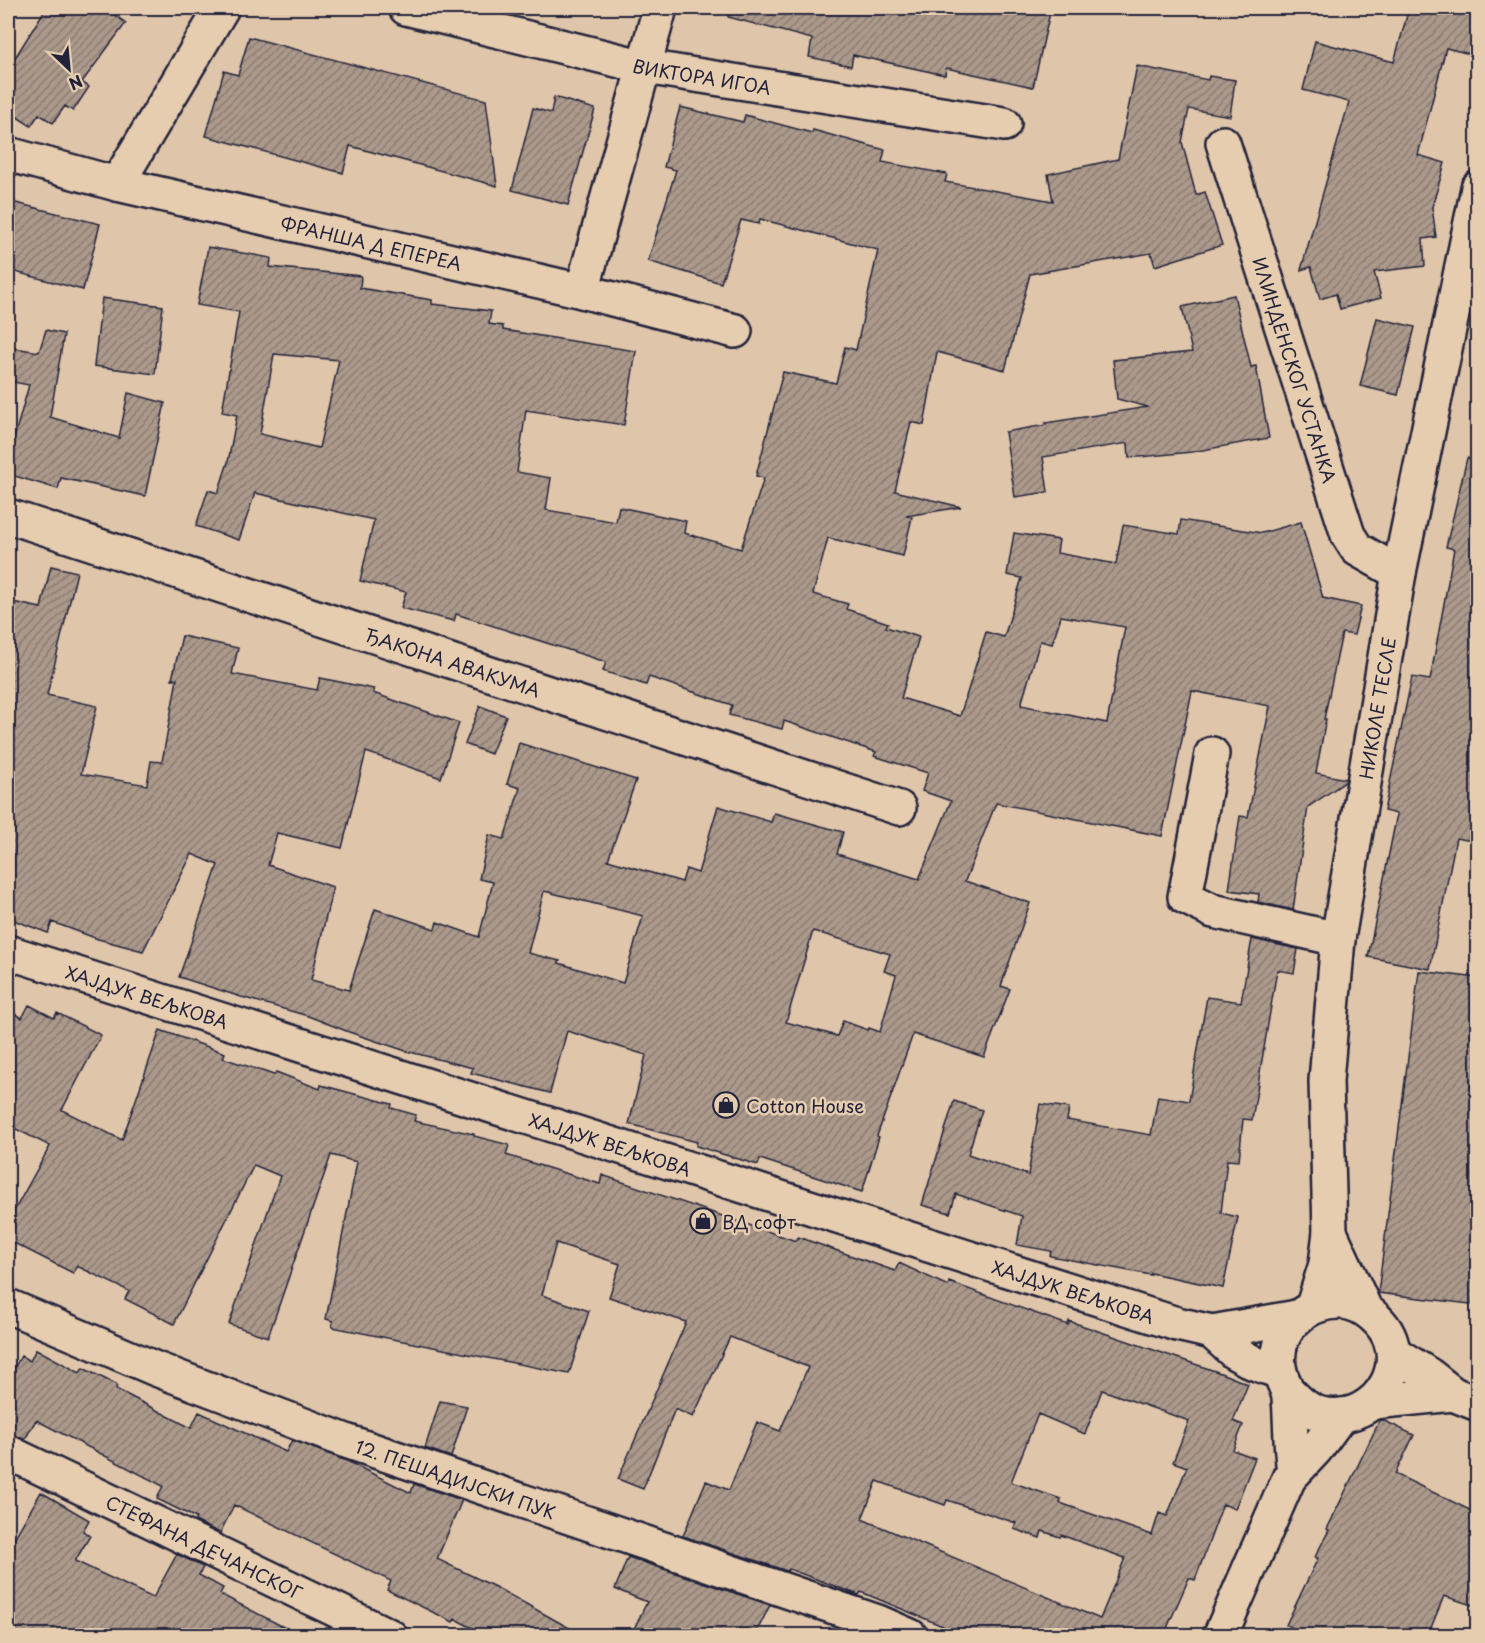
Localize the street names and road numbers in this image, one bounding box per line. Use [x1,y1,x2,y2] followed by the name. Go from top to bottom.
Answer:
[630,51,773,100] street label: ВИКТОРА ИГОА
[278,209,465,276] street label: ФРАНША Д ЕПЕРЕА
[1247,253,1344,486] street label: ИЛИНДЕНСКОГ УСТАНКА
[362,620,544,703] street label: ЂАКОНА АВАКУМА
[1351,635,1402,781] street label: НИКОЛЕ ТЕСЛЕ
[63,958,232,1035] street label: ХАЈДУК ВЕЉКОВА
[526,1105,695,1182] street label: ХАЈДУК ВЕЉКОВА
[989,1253,1158,1329] street label: ХАЈДУК ВЕЉКОВА
[352,1432,559,1525] street label: 12. ПЕШАДИЈСКИ ПУК
[102,1488,307,1606] street label: СТЕФАНА ДЕЧАНСКОГ

